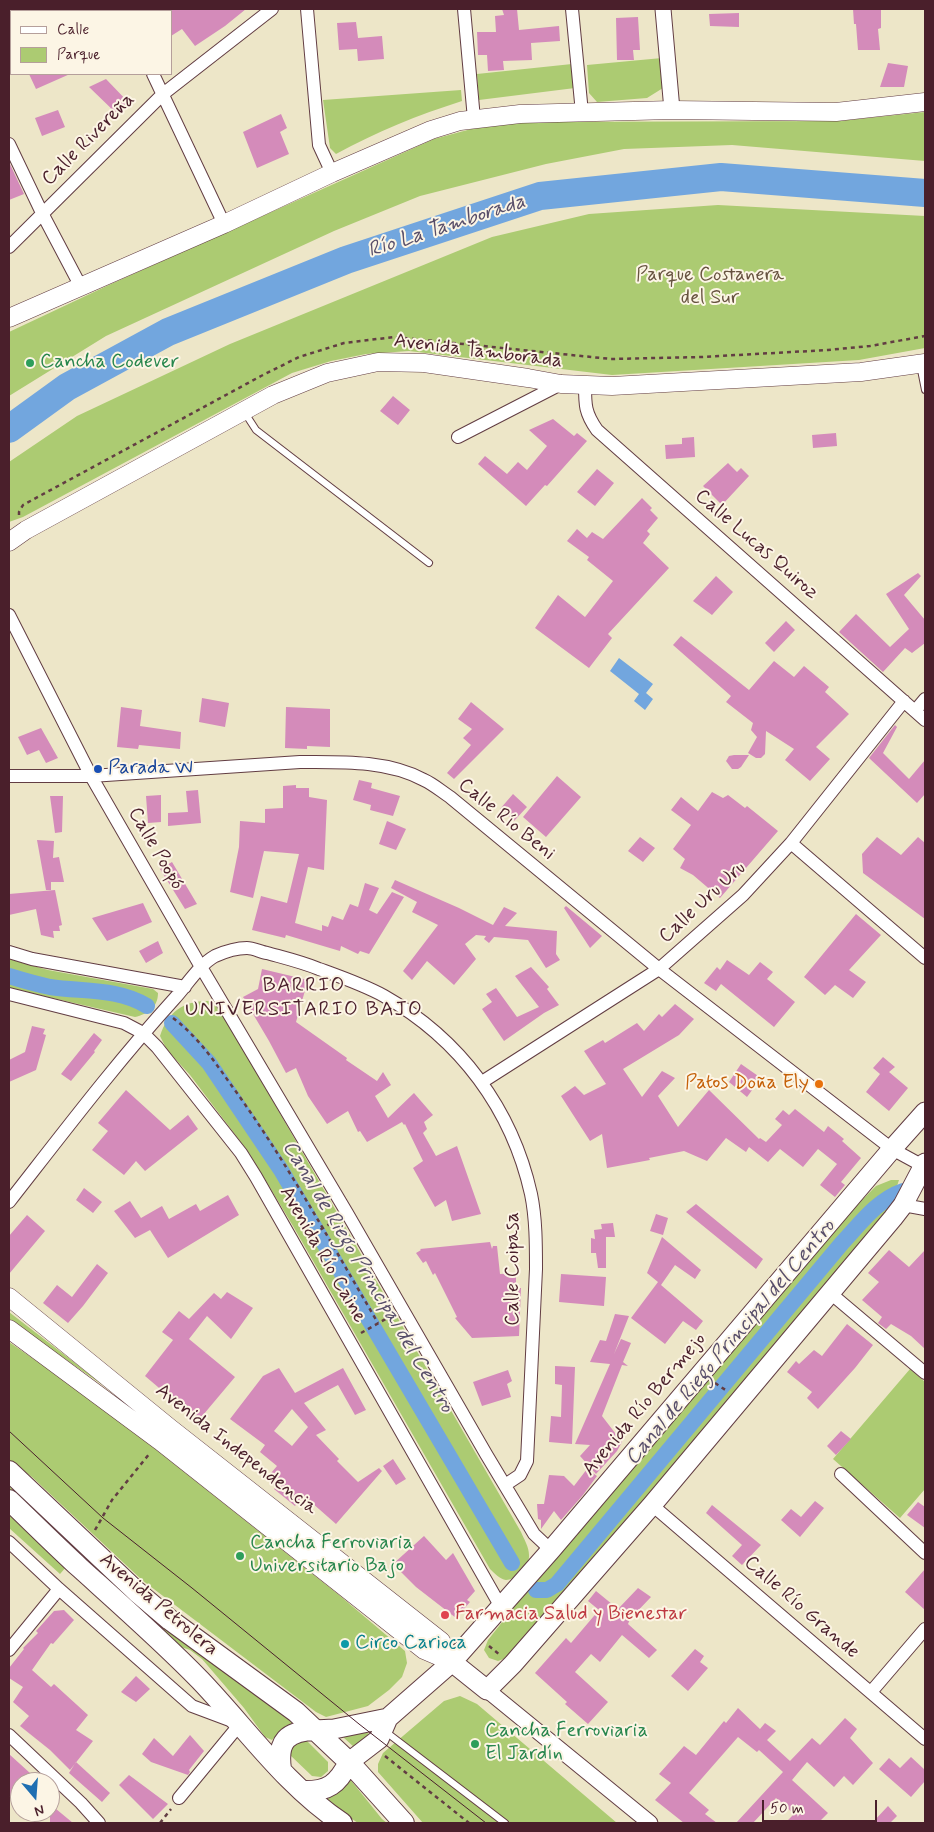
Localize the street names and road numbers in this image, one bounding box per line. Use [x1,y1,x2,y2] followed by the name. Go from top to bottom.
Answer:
[38,89,140,191] street label: Calle Rivereña
[392,330,564,374] street label: Avenida Tamborada
[689,485,823,605] street label: Calle Lucas Quiroz
[453,774,559,866] street label: Calle Río Beni
[122,803,188,895] street label: Calle Poopó
[655,857,751,949] street label: Calle Uru Uru
[273,1183,371,1327] street label: Avenida Río Caine
[502,1212,526,1326] street label: Calle Coipasa
[578,1329,712,1481] street label: Avenida Río Bermejo
[150,1379,322,1521] street label: Avenida Independencia
[94,1548,222,1662] street label: Avenida Petrolera
[738,1551,864,1665] street label: Calle Río Grande

